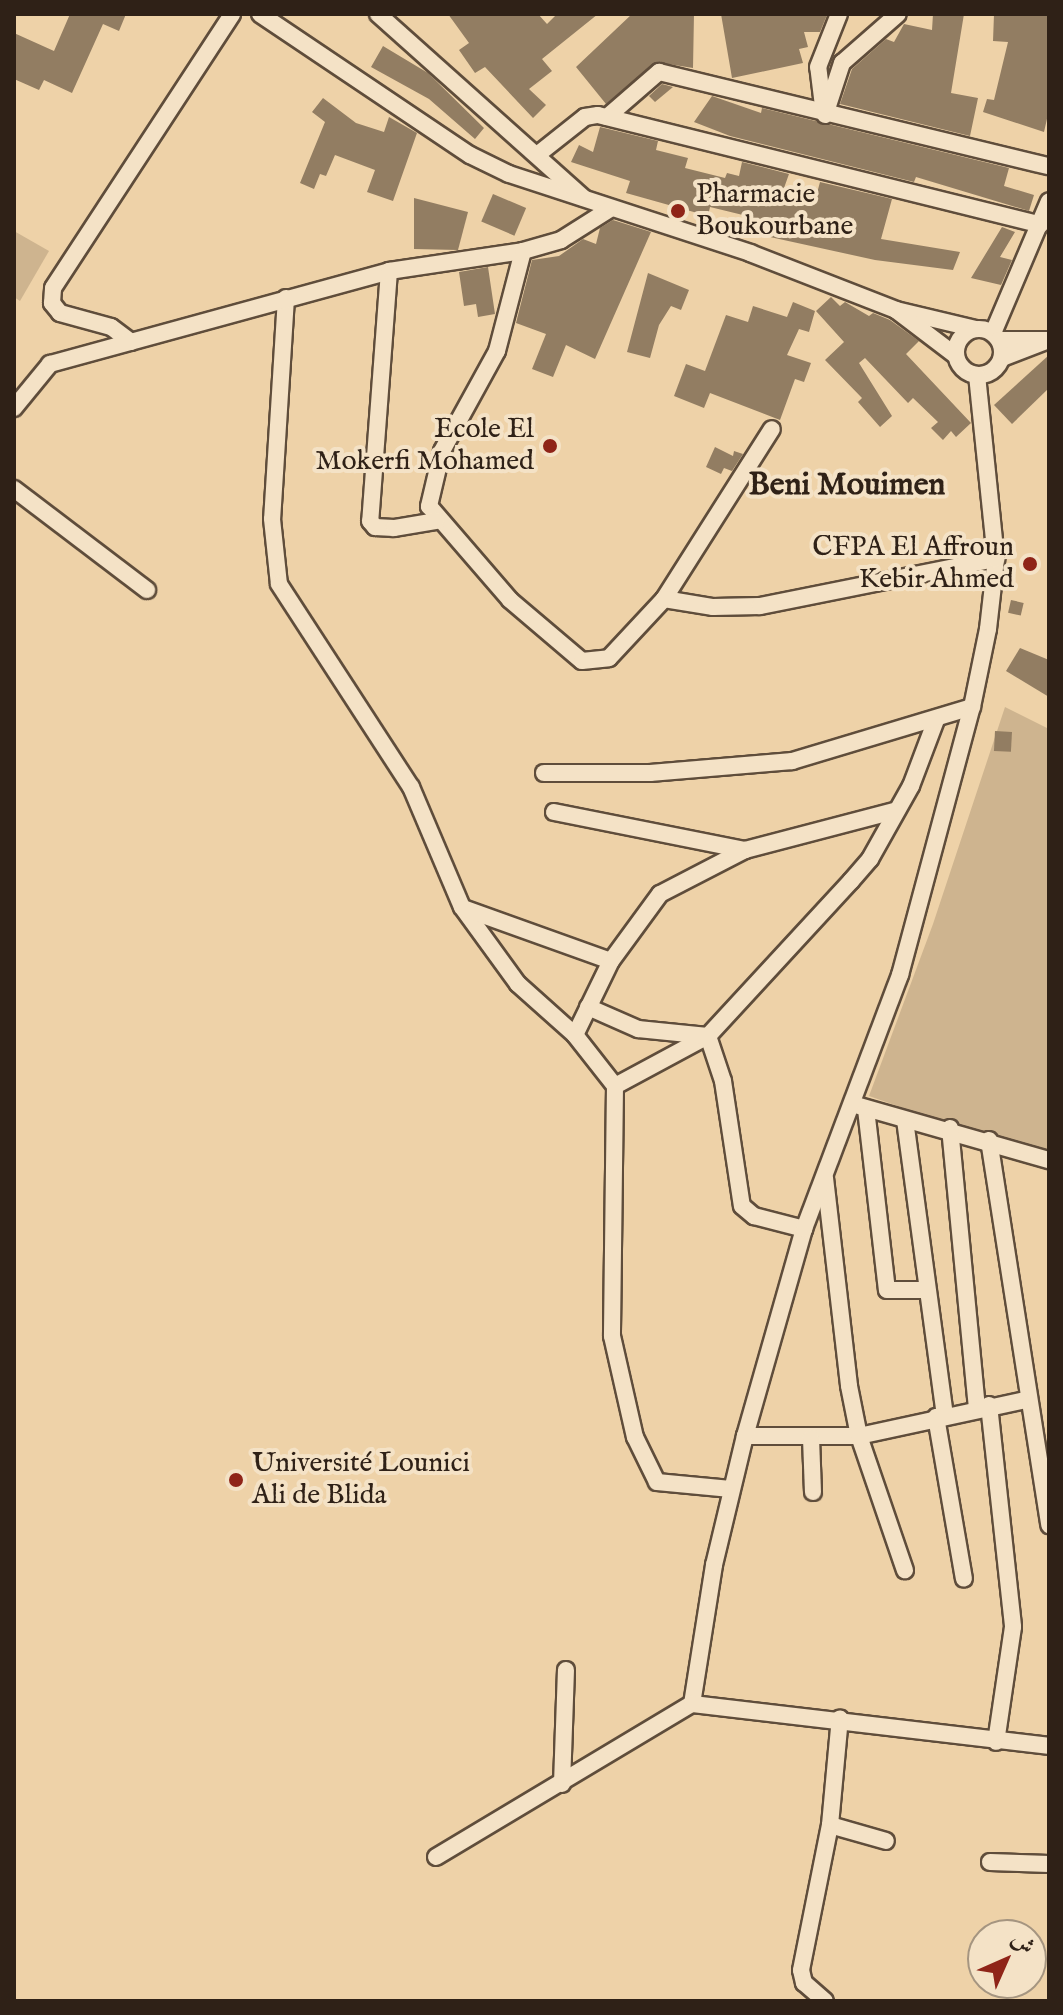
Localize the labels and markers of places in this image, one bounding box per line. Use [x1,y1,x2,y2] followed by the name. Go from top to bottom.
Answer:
[696,178,853,244] place label: Pharmacie Boukourbane
[667,200,689,222] marker: Pharmacie Boukourbane
[315,413,534,479] place label: Ecole El Mokerfi Mohamed
[541,437,559,455] marker: Ecole El Mokerfi Mohamed
[812,531,1014,597] place label: CFPA El Affroun Kebir Ahmed
[1021,555,1039,573] marker: CFPA El Affroun Kebir Ahmed
[252,1447,470,1513] place label: Université Lounici Ali de Blida
[227,1471,245,1489] marker: Université Lounici Ali de Blida

